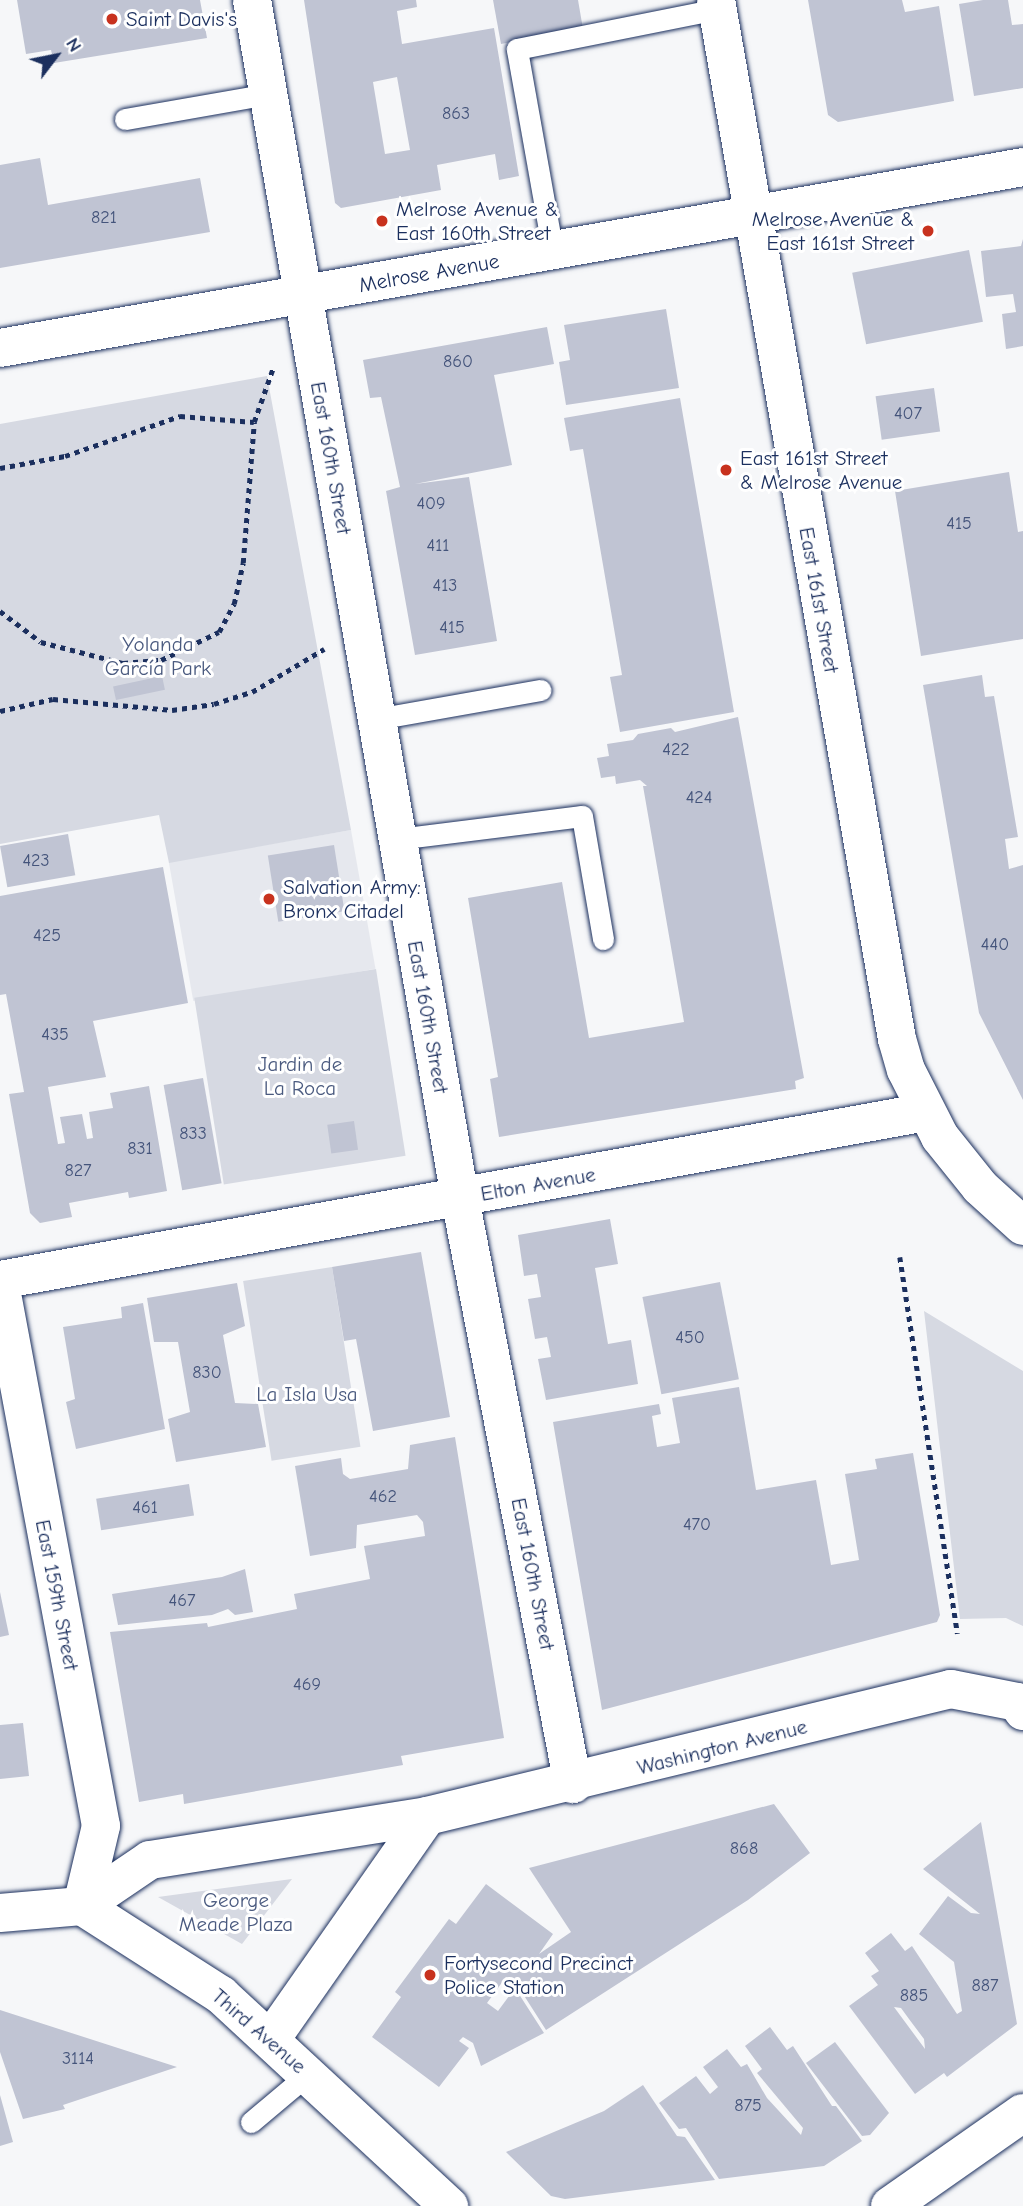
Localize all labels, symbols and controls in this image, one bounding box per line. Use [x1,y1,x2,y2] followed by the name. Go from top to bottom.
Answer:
[126,6,237,32] place label: Saint Davis's
[104,11,120,27] marker: Saint Davis's
[21,21,91,91] north arrow
[61,34,86,56] text: N
[442,103,470,125] house number: 863
[396,196,558,246] place label: Melrose Avenue & East 160th Street
[752,206,914,256] place label: Melrose Avenue & East 161st Street
[91,207,117,229] house number: 821
[374,213,390,229] marker: Melrose Avenue & East 160th Street
[920,223,936,239] marker: Melrose Avenue & East 161st Street
[357,248,501,298] street label: Melrose Avenue
[443,351,473,373] house number: 860
[305,380,357,536] street label: East 160th Street
[894,403,922,425] house number: 407
[740,445,902,495] place label: East 161st Street & Melrose Avenue
[718,462,734,478] marker: East 161st Street & Melrose Avenue
[416,493,446,515] house number: 409
[946,513,972,535] house number: 415
[794,525,844,675] street label: East 161st Street
[427,535,449,557] house number: 411
[433,575,457,597] house number: 413
[439,617,465,639] house number: 415
[105,631,211,681] park label: Yolanda García Park
[662,739,690,761] house number: 422
[686,787,712,809] house number: 424
[22,850,50,872] house number: 423
[283,874,421,924] place label: Salvation Army: Bronx Citadel
[261,891,277,907] marker: Salvation Army: Bronx Citadel
[33,925,61,947] house number: 425
[981,934,1009,956] house number: 440
[402,939,454,1095] street label: East 160th Street
[41,1024,69,1046] house number: 435
[258,1051,342,1101] park label: Jardin de La Roca
[179,1123,207,1145] house number: 833
[127,1138,153,1160] house number: 831
[64,1160,92,1182] house number: 827
[479,1161,597,1207] street label: Elton Avenue
[675,1327,705,1349] house number: 450
[192,1362,222,1384] house number: 830
[256,1381,358,1407] park label: La Isla Usa
[369,1486,397,1508] house number: 462
[506,1496,560,1652] street label: East 160th Street
[132,1497,158,1519] house number: 461
[683,1514,711,1536] house number: 470
[30,1518,84,1672] street label: East 159th Street
[169,1590,195,1612] house number: 467
[293,1674,321,1696] house number: 469
[634,1714,810,1780] street label: Washington Avenue
[730,1838,758,1860] house number: 868
[179,1887,293,1937] park label: George Meade Plaza
[444,1950,633,2000] place label: Fortysecond Precinct Police Station
[422,1967,438,1983] marker: Fortysecond Precinct Police Station
[971,1975,999,1997] house number: 887
[207,1983,311,2079] street label: Third Avenue
[900,1985,928,2007] house number: 885
[62,2048,94,2070] house number: 3114
[734,2095,762,2117] house number: 875

